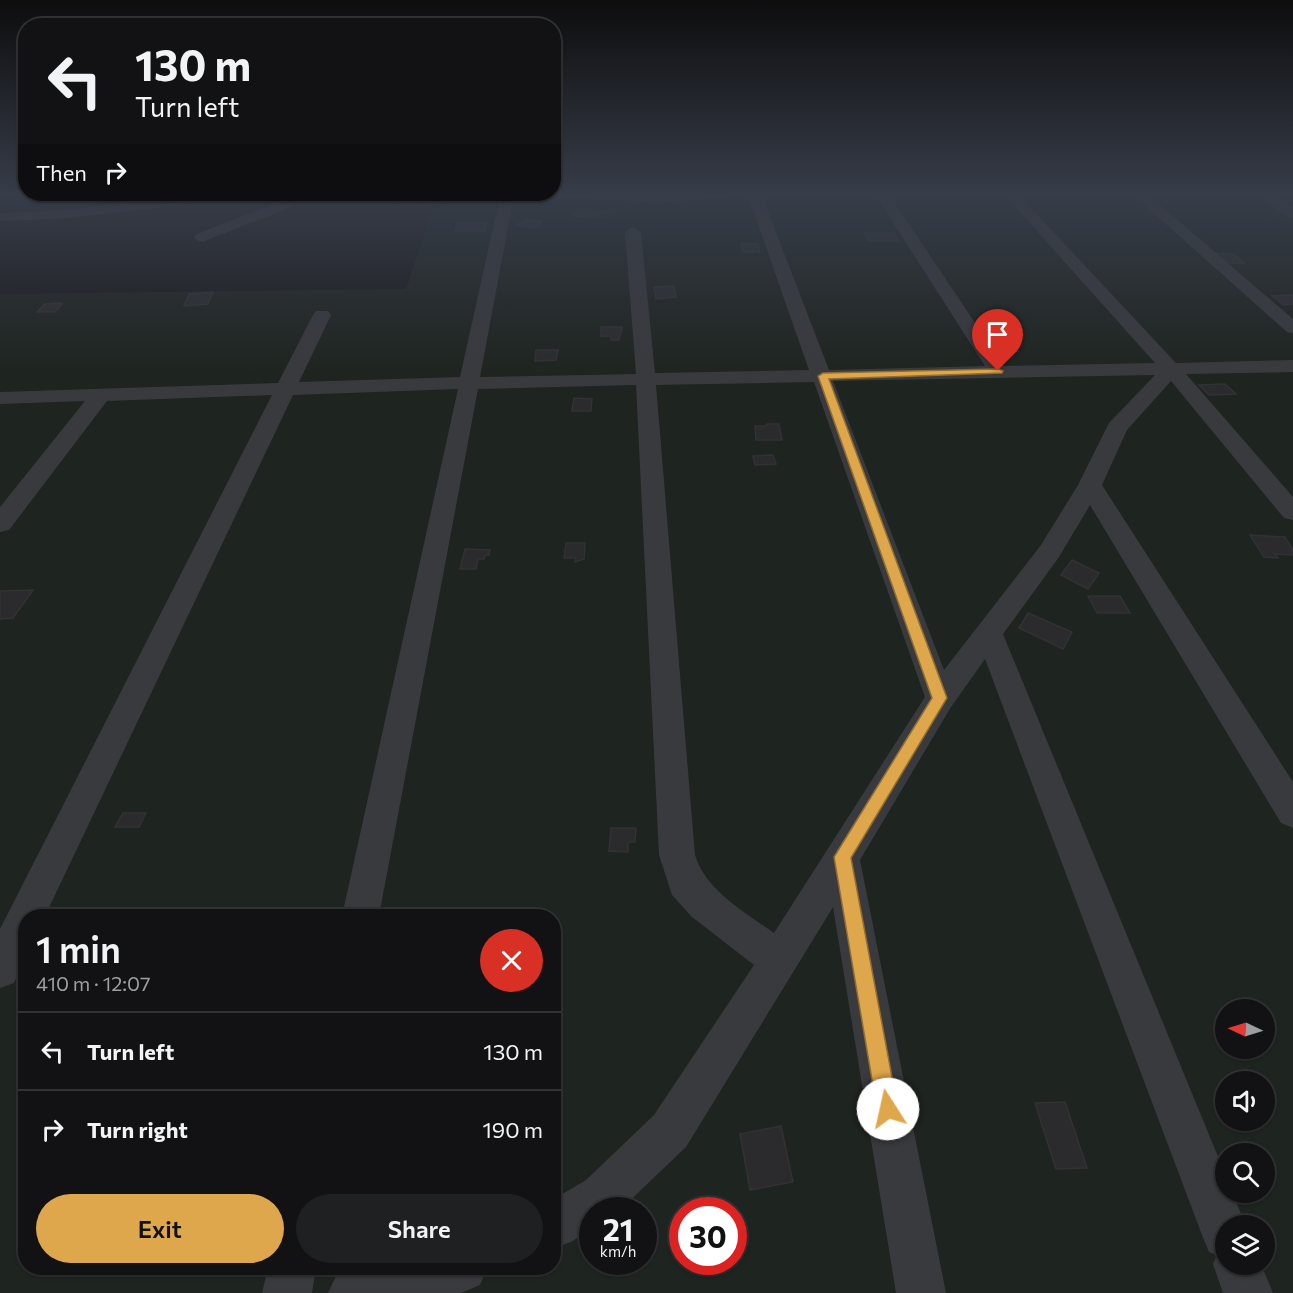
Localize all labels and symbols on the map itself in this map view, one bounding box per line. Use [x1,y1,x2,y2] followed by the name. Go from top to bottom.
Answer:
[972,309,1023,371] pin
[1215,999,1275,1059] north arrow
[856,1077,920,1141] position arrow
[669,1197,747,1275] speed limit sign: 30

